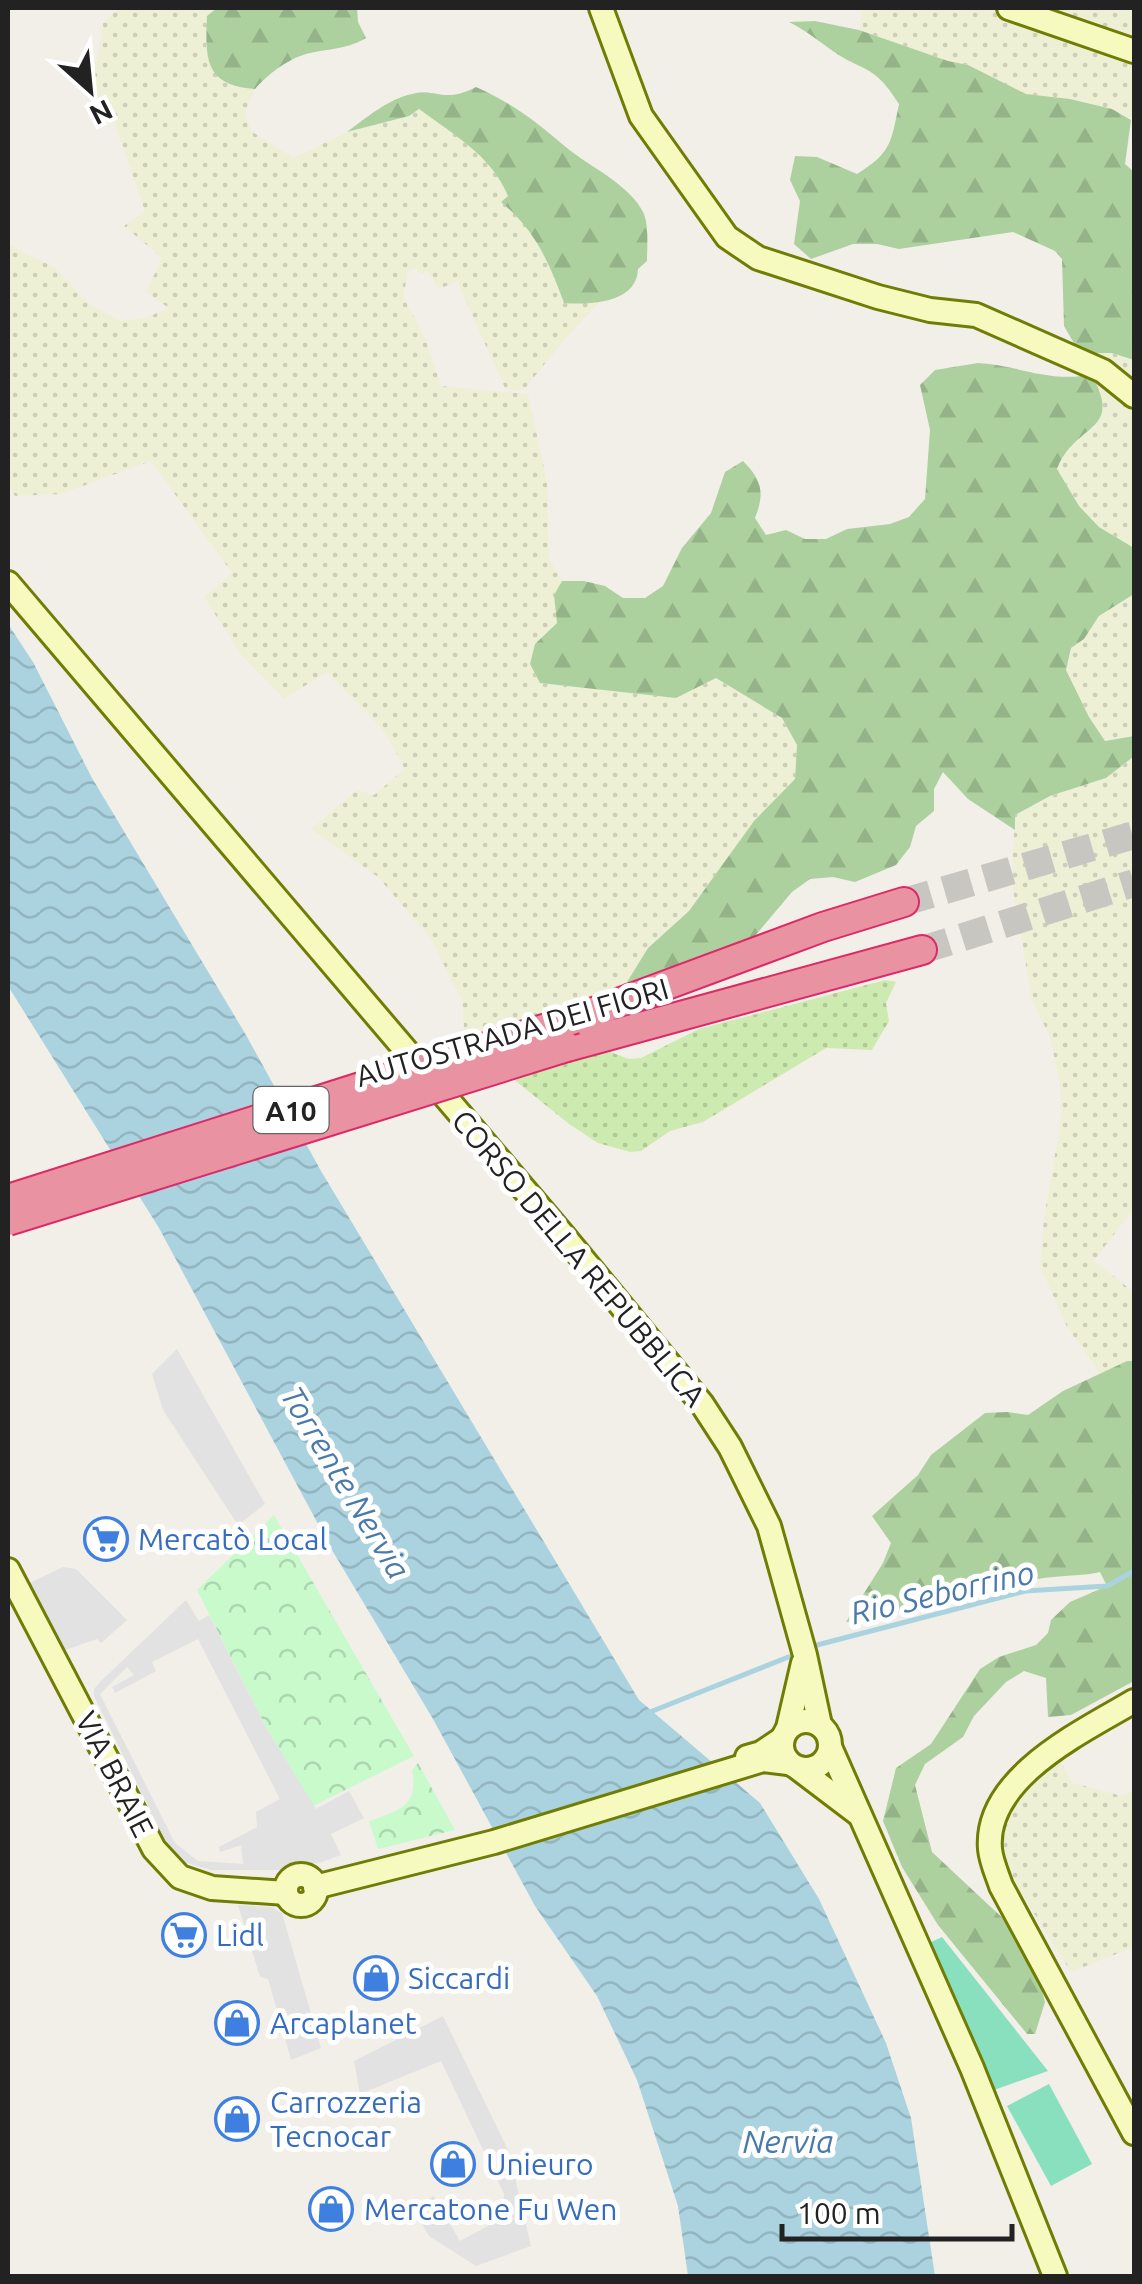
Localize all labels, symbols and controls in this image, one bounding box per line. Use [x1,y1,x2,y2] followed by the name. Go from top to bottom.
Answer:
[40,40,140,140] north arrow
[85,94,118,131] text: N
[352,971,672,1093] street label: AUTOSTRADA DEI FIORI
[254,1087,328,1133] road number: A10
[445,1103,713,1413] street label: CORSO DELLA REPUBBLICA
[274,1379,418,1585] water label: Torrente Nervia
[83,1516,129,1562] supermarket icon: Mercatò Local
[138,1522,327,1556] place label: Mercatò Local
[847,1553,1037,1631] water label: Rio Seborrino
[69,1706,161,1842] street label: VIA BRAIE
[161,1912,207,1958] supermarket icon: Lidl
[216,1918,264,1952] place label: Lidl
[353,1955,399,2001] shop icon: Siccardi
[408,1961,510,1995] place label: Siccardi
[214,2000,260,2046] shop icon: Arcaplanet
[270,2006,417,2040] place label: Arcaplanet
[270,2085,422,2153] place label: Carrozzeria Tecnocar
[214,2096,260,2142] shop icon: Carrozzeria Tecnocar
[742,2123,834,2159] water label: Nervia
[430,2141,476,2187] shop icon: Unieuro
[486,2147,594,2181] place label: Unieuro
[782,2179,1012,2241] scale bar
[308,2186,354,2232] shop icon: Mercatone Fu Wen
[364,2192,617,2226] place label: Mercatone Fu Wen
[797,2196,881,2230] text: 100 m

